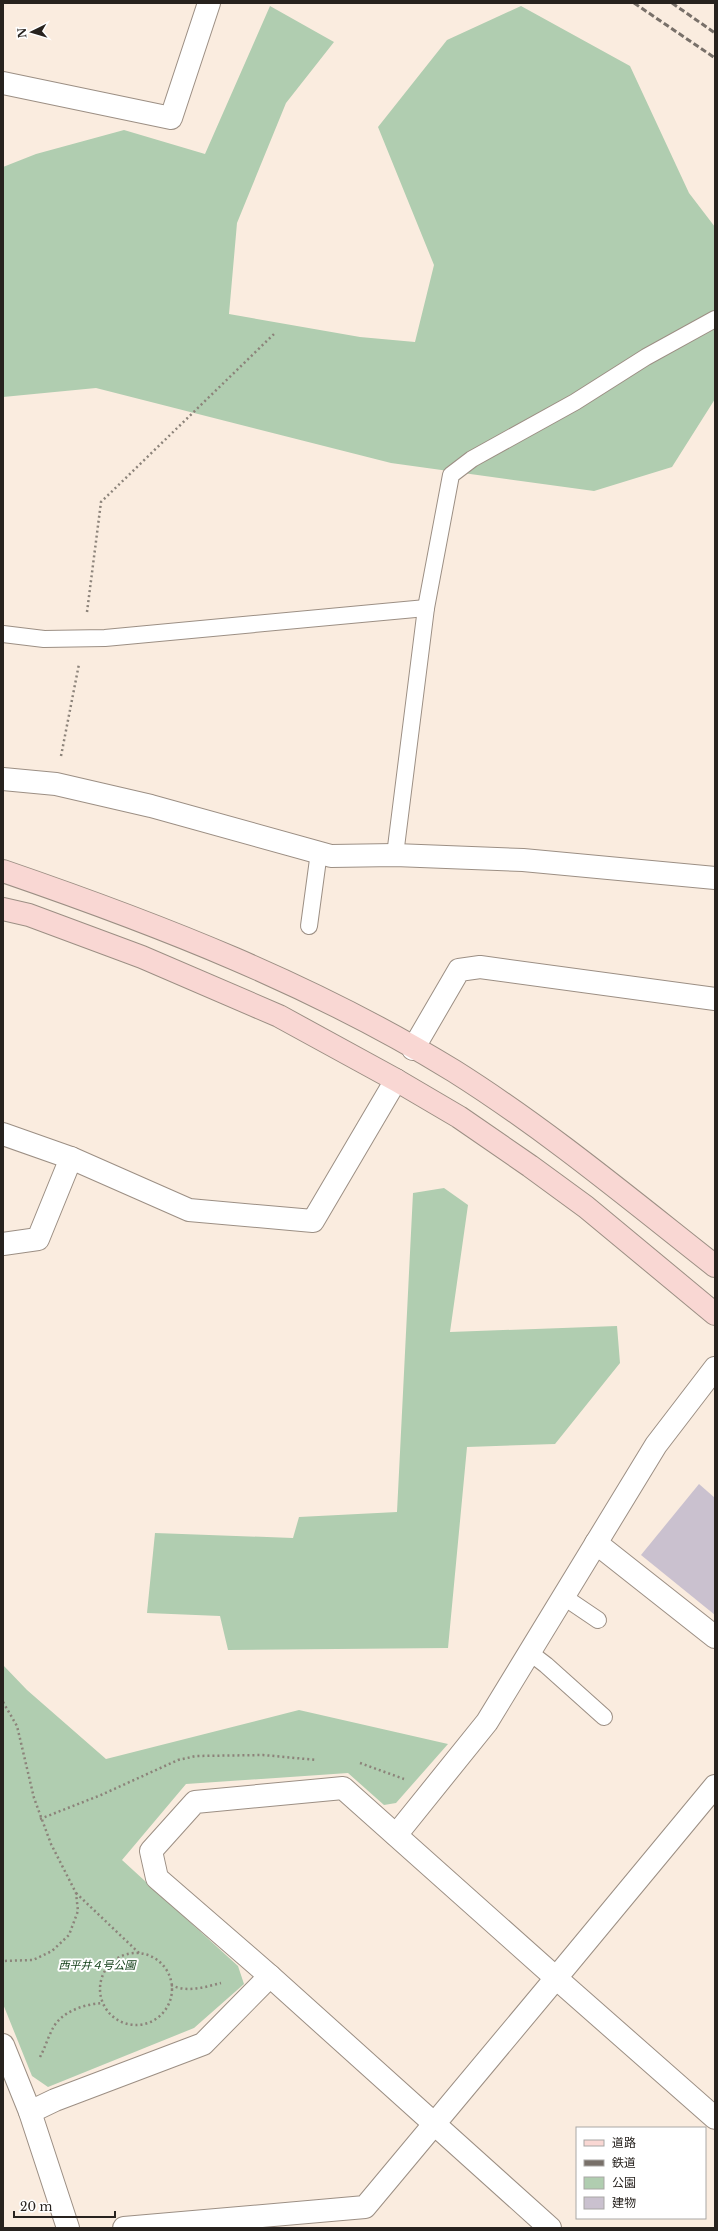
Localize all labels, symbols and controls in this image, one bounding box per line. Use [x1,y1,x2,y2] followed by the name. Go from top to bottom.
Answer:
[12,12,52,52] north arrow
[15,26,29,39] text: N
[59,1958,137,1972] park label: 西平井４号公園
[576,2127,706,2219] legend
[612,2135,636,2150] text: 道路
[612,2155,636,2170] text: 鉄道
[612,2175,636,2190] text: 公園
[14,2193,115,2219] scale bar
[612,2195,636,2210] text: 建物
[20,2199,52,2214] text: 20 m

